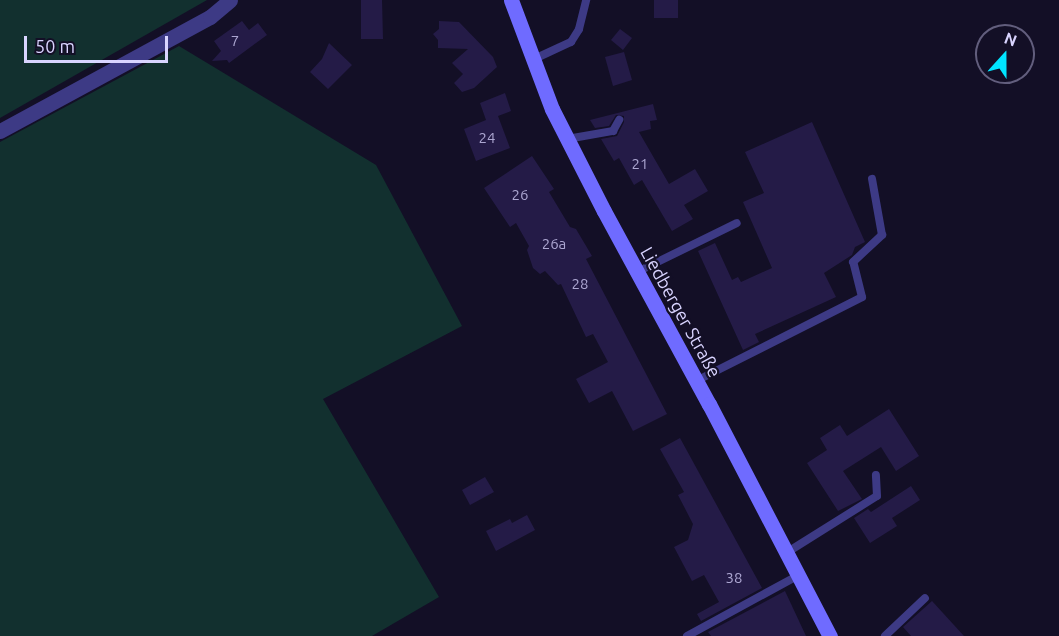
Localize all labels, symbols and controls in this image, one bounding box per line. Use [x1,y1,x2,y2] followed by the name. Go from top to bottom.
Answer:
[27,24,171,62] scale bar
[975,24,1035,84] north arrow
[1002,29,1020,50] text: N
[231,32,239,50] house number: 7
[35,36,75,56] text: 50 m
[479,129,495,147] house number: 24
[632,155,648,173] house number: 21
[512,186,528,204] house number: 26
[542,235,566,253] house number: 26a
[636,243,726,381] street label: Liedberger Straße
[572,275,588,293] house number: 28
[726,569,742,587] house number: 38

